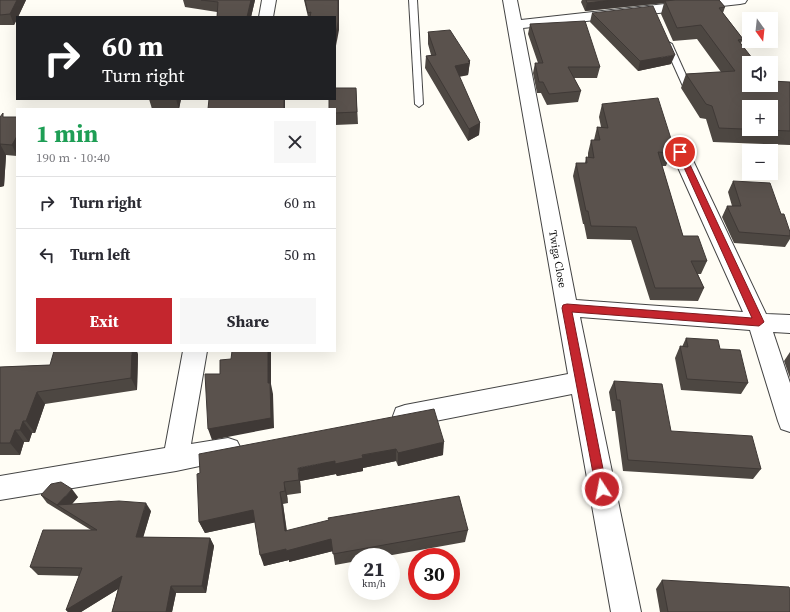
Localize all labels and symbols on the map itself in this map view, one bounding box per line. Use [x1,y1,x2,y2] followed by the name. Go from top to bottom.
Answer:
[742,12,778,48] north arrow
[663,135,697,169] pin
[545,229,570,289] street label: Twiga Close
[581,468,623,510] position arrow
[408,548,460,600] speed limit sign: 30

